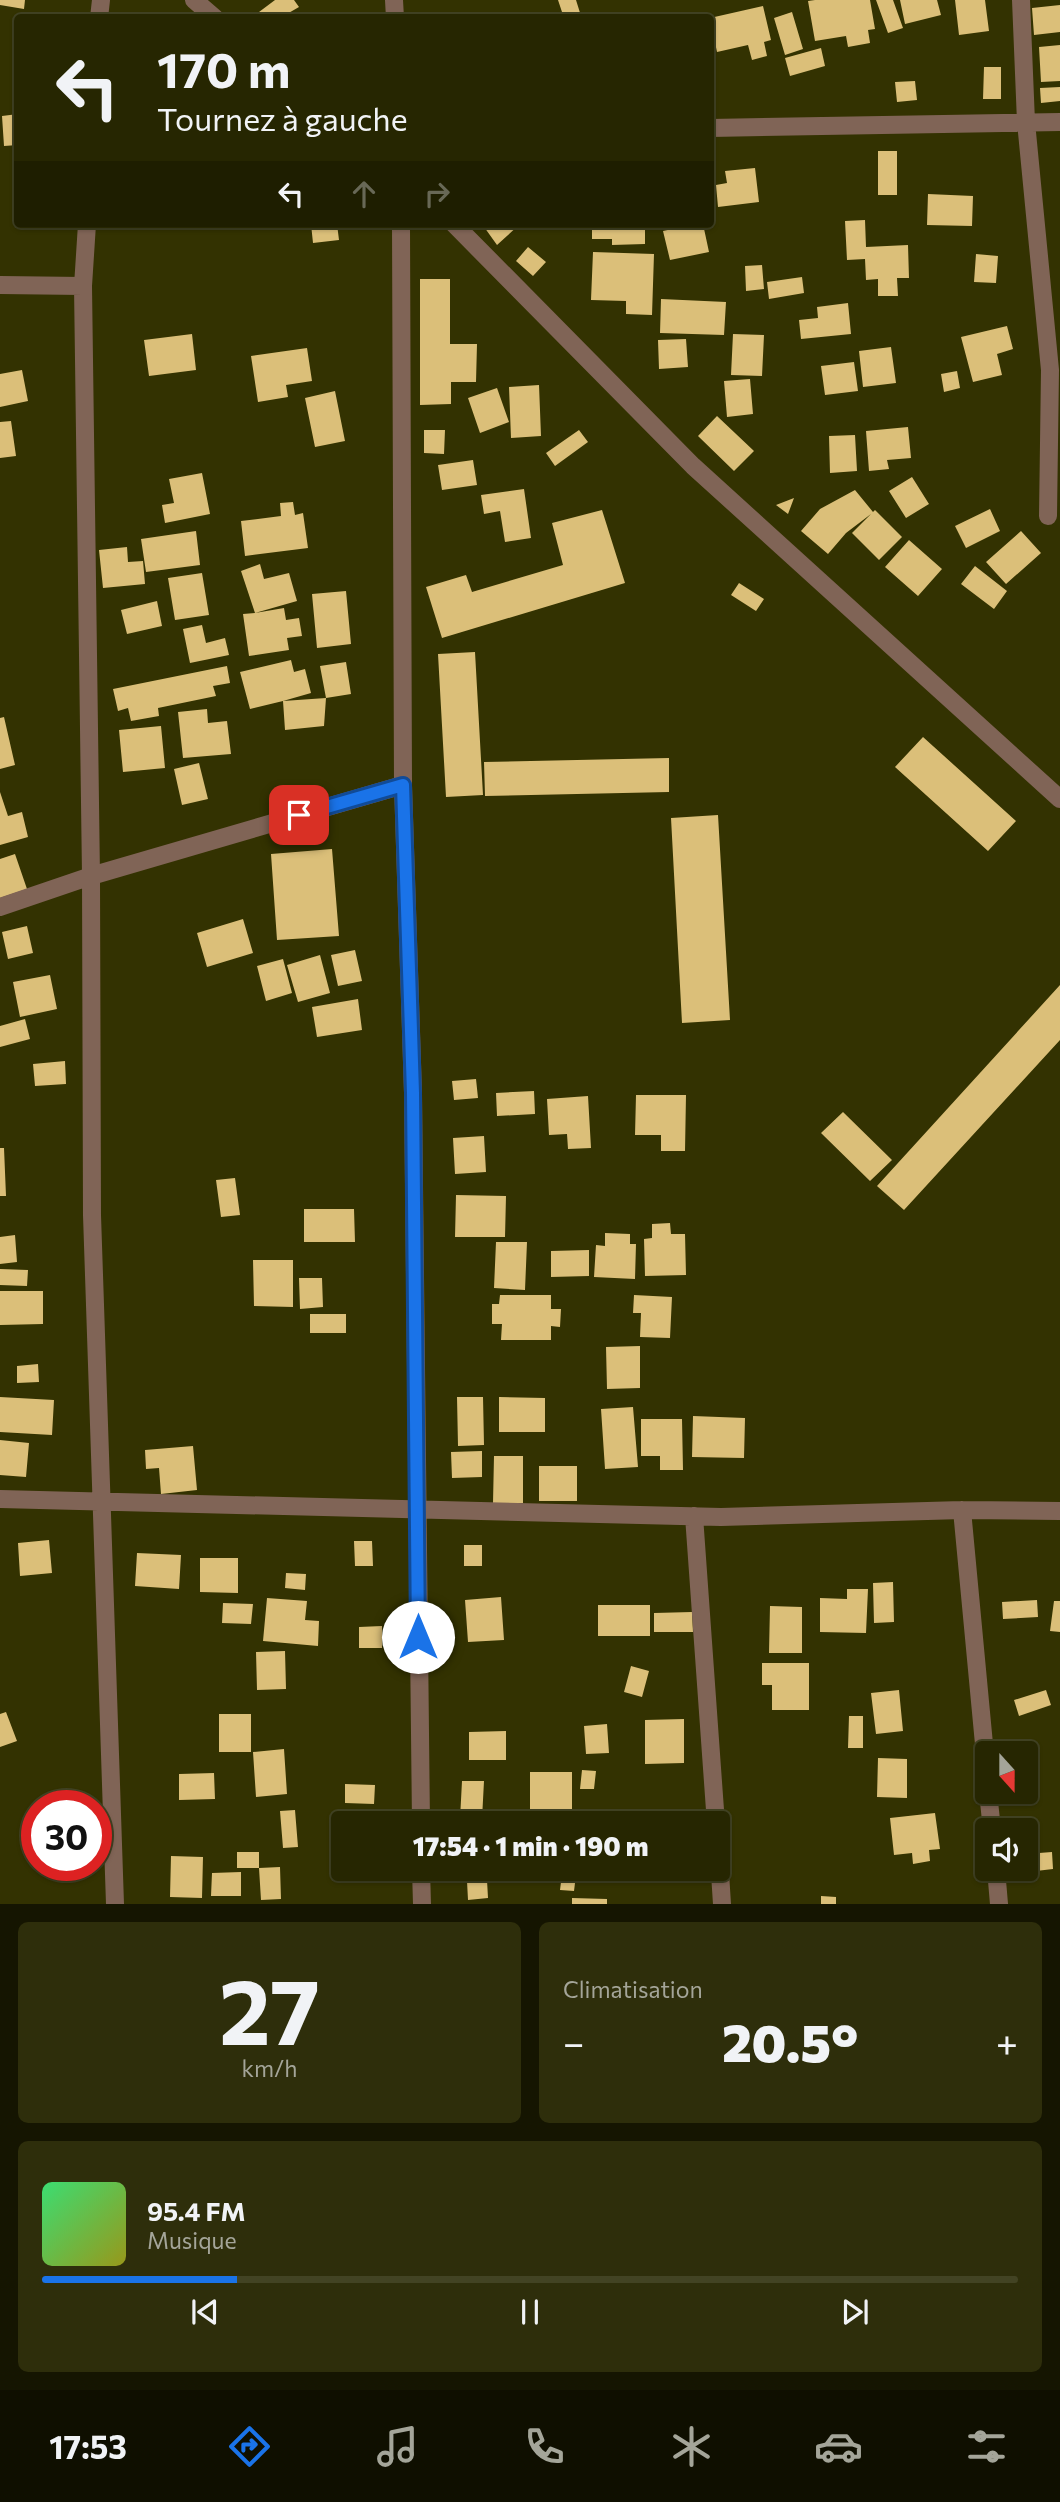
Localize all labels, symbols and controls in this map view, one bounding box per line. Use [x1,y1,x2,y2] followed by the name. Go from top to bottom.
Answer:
[157,38,290,98] text: 170 m
[42,42,133,133] icon: left
[157,98,408,138] text: Tournez à gauche
[272,175,310,213] icon: left
[345,175,383,213] icon: ahead
[418,175,456,213] icon: right
[269,785,329,845] pin
[280,796,318,834] icon: arrive
[381,1600,455,1674] position arrow
[975,1741,1038,1804] north arrow
[975,1741,1038,1881] map controls
[21,1790,112,1881] speed limit sign: 30
[975,1818,1038,1881] button: sound
[413,1830,648,1861] text: 17:54 · 1 min · 190 m
[219,1952,320,2064] text: 27
[563,1975,703,2003] text: Climatisation
[722,2009,858,2073] text: 20.5°
[563,2018,585,2065] text: −
[996,2018,1018,2065] text: +
[242,2054,297,2082] text: km/h
[147,2195,246,2226] text: 95.4 FM
[147,2226,237,2254] text: Musique
[186,2293,224,2331] icon: previous
[511,2293,549,2331] icon: pause
[836,2293,874,2331] icon: next
[225,2422,274,2471] icon: directions
[373,2422,422,2471] icon: music
[520,2422,569,2471] icon: phone
[667,2422,716,2471] icon: climate
[814,2422,863,2471] icon: car
[962,2422,1011,2471] icon: filters
[49,2426,127,2466] text: 17:53

